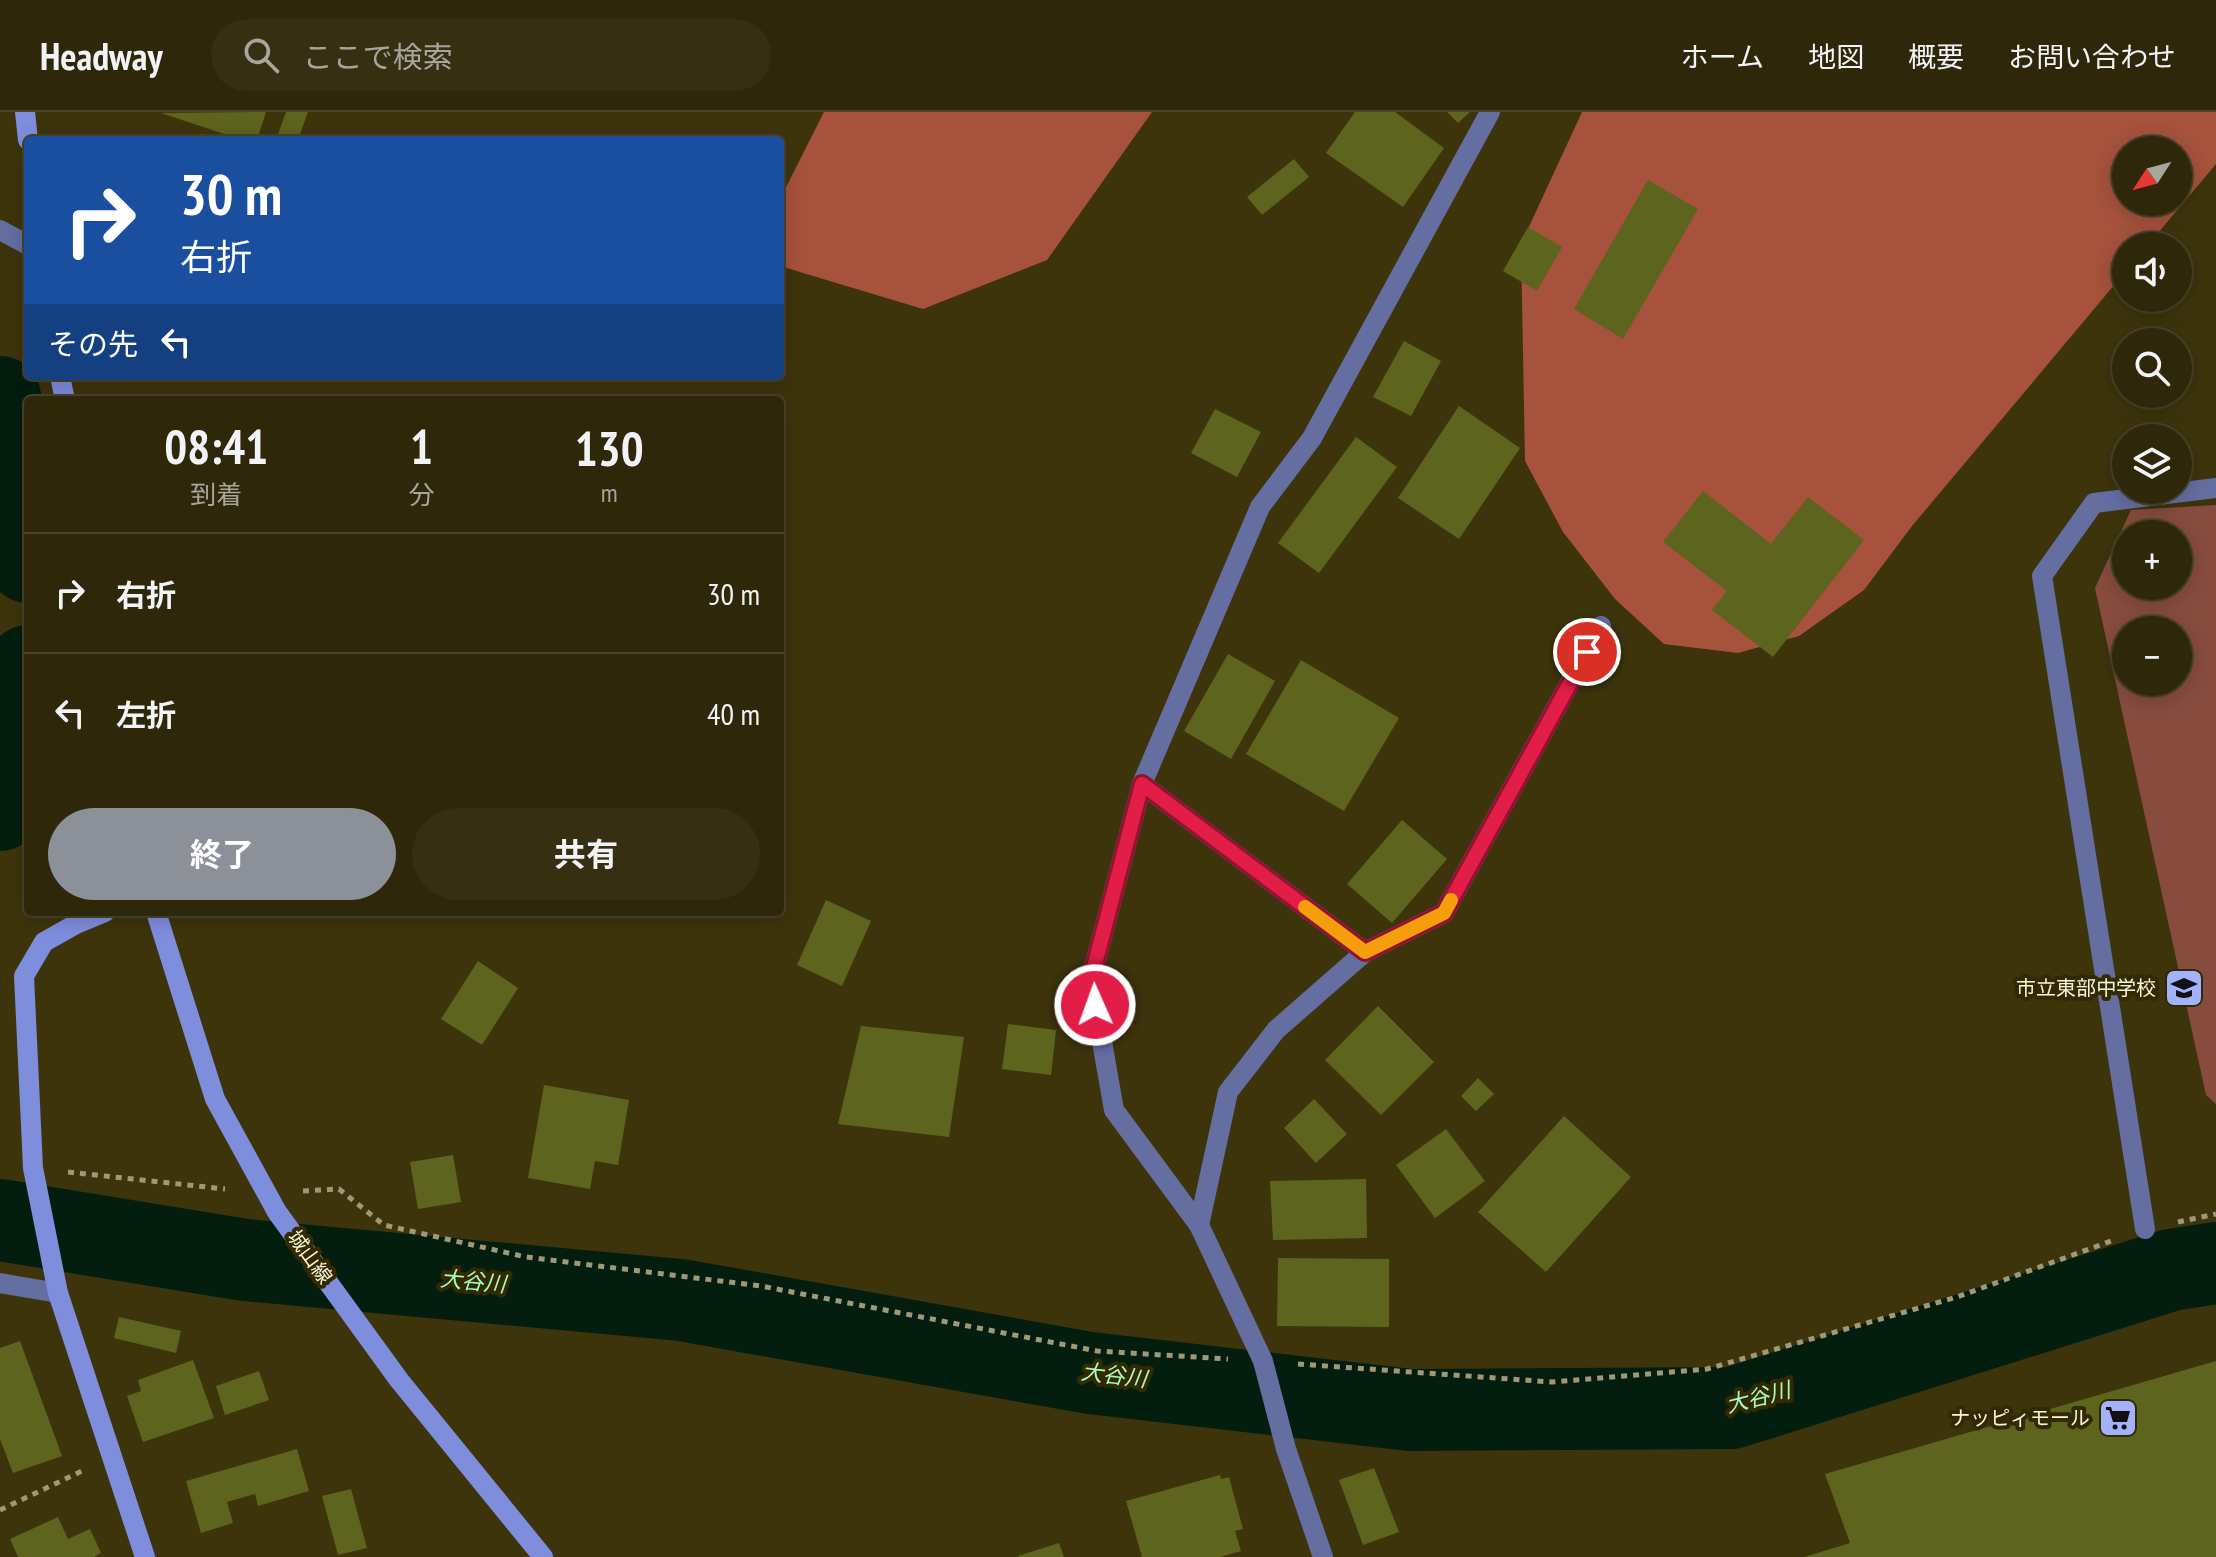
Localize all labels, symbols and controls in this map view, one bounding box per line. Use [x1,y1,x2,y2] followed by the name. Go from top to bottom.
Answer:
[211,19,771,91] search box
[40,31,163,80] text: Headway
[239,33,283,77] icon: search
[303,37,453,76] text: ここで検索
[1681,38,1764,75] text: ホーム
[1808,38,1864,75] text: 地図
[1908,38,1964,75] text: 概要
[2008,38,2176,75] text: お問い合わせ
[2112,136,2192,216] north arrow
[2112,136,2192,696] map controls
[180,158,282,230] text: 30 m
[48,168,152,272] icon: right
[2112,232,2192,312] button: sound
[180,233,252,280] text: 右折
[154,320,198,364] icon: left
[48,324,138,363] text: その先
[2112,328,2192,408] button: search
[164,415,268,477] text: 08:41
[410,415,433,477] text: 1
[575,417,644,479] text: 130
[2112,424,2192,504] button: layers
[601,476,618,509] text: m
[190,478,242,511] text: 到着
[408,478,435,511] text: 分
[2112,520,2192,600] button: +
[48,571,92,615] icon: right
[707,574,760,613] text: 30 m
[116,575,176,614] text: 右折
[2112,616,2192,696] button: −
[1553,618,1621,686] pin
[1565,630,1609,674] icon: arrive
[48,691,92,735] icon: left
[707,694,760,733] text: 40 m
[116,695,176,734] text: 左折
[48,808,396,900] button: 終了
[412,808,760,900] button: 共有
[1053,963,1137,1047] position arrow
[2163,967,2205,1009] school or university icon: 市立東部中学校
[2016,975,2156,1001] place label: 市立東部中学校
[282,1225,338,1289] street label: 城山線
[439,1264,509,1298] water label: 大谷川
[1080,1357,1150,1393] water label: 大谷川
[1723,1375,1795,1419] water label: 大谷川
[2097,1397,2139,1439] supermarket icon: ナッピィモール
[1950,1405,2090,1431] place label: ナッピィモール

